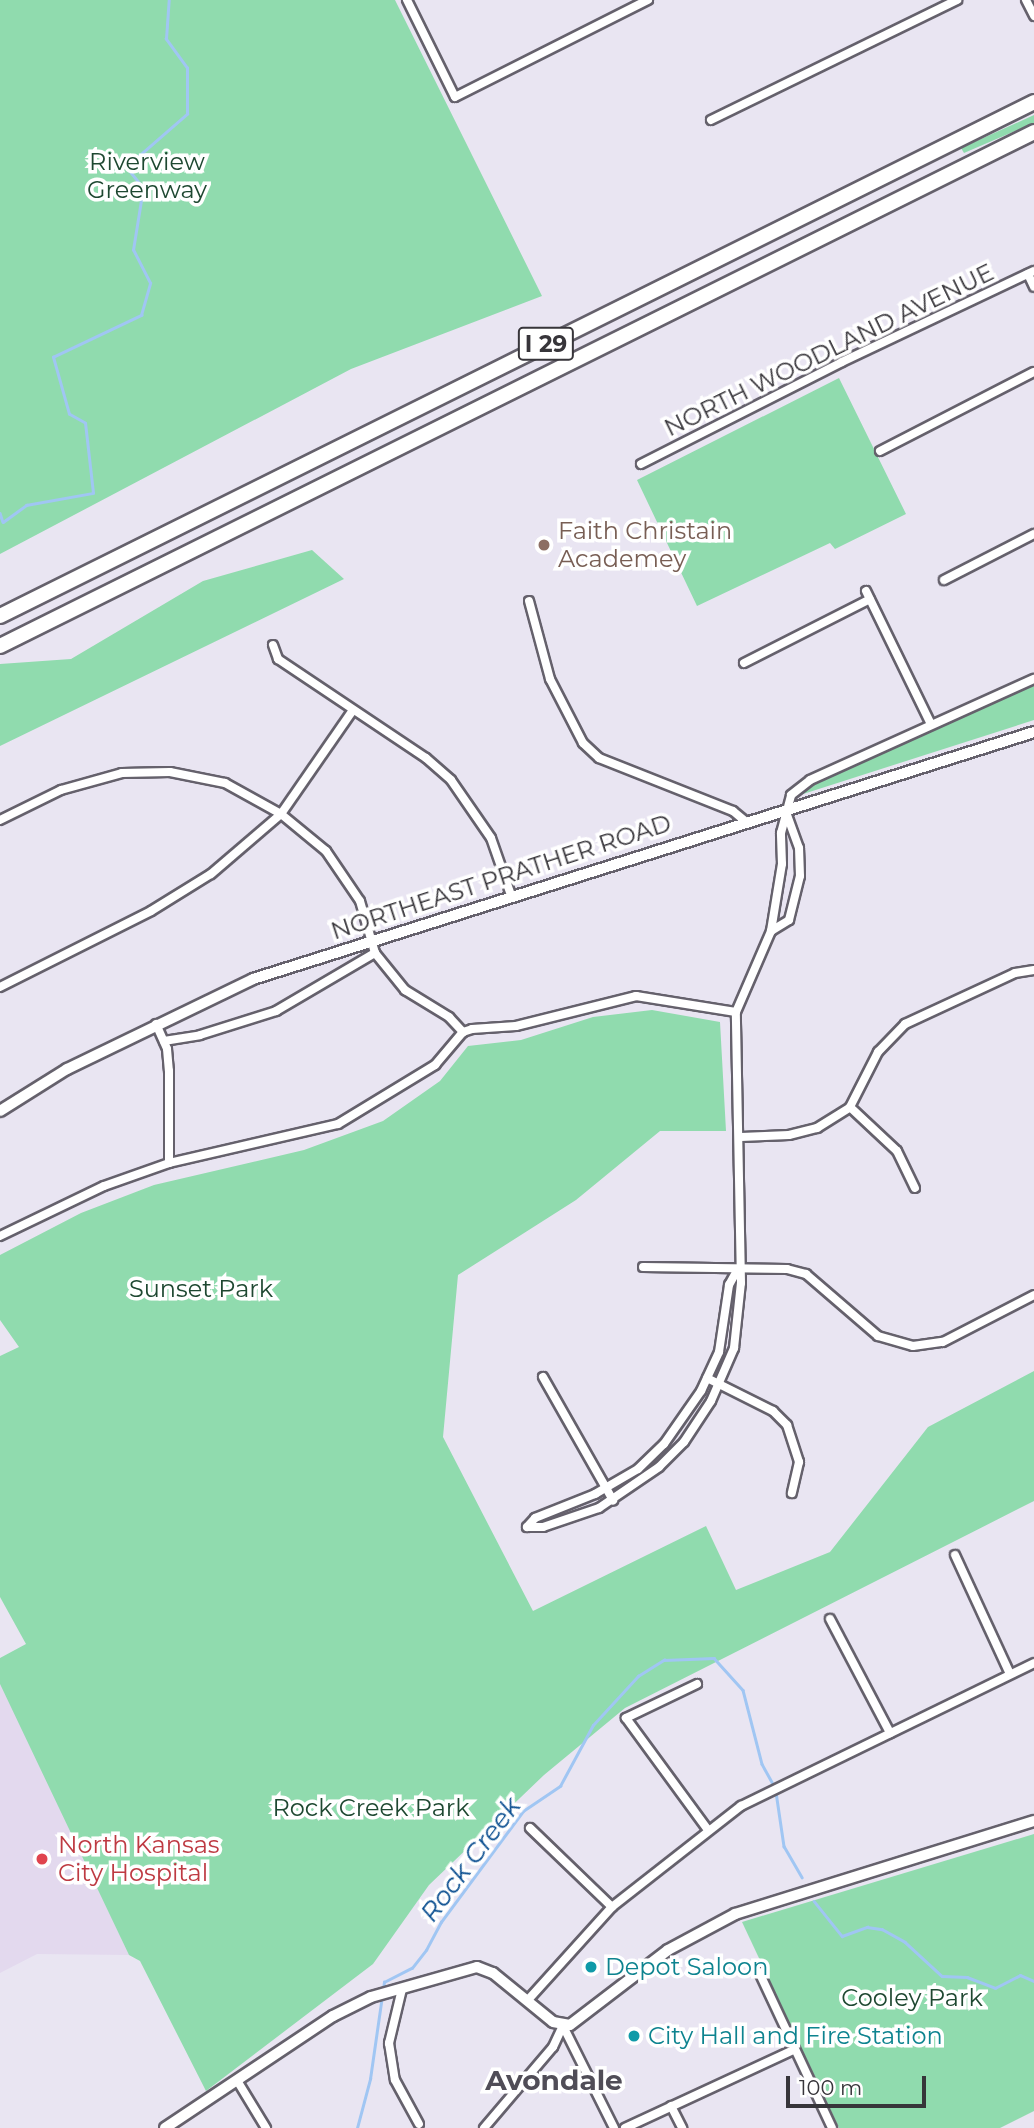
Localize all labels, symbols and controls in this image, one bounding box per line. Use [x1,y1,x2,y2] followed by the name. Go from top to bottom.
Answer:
[87,148,207,204] park label: Riverview Greenway
[660,258,998,442] street label: NORTH WOODLAND AVENUE
[516,324,576,364] road number: I 29
[558,517,732,573] place label: Faith Christain Academey
[536,537,552,553] marker: Faith Christain Academey
[327,808,675,946] street label: NORTHEAST PRATHER ROAD
[129,1275,273,1303] park label: Sunset Park
[414,1792,528,1928] water label: Rock Creek
[272,1794,470,1822] park label: Rock Creek Park
[58,1831,219,1887] place label: North Kansas City Hospital
[32,1849,52,1869] marker: North Kansas City Hospital
[605,1953,768,1981] place label: Depot Saloon
[583,1959,599,1975] marker: Depot Saloon
[841,1984,983,2012] park label: Cooley Park
[648,2022,943,2050] place label: City Hall and Fire Station
[626,2028,642,2044] marker: City Hall and Fire Station
[789,2062,929,2106] scale bar
[485,2063,623,2097] district label: Avondale
[799,2075,862,2100] text: 100 m

